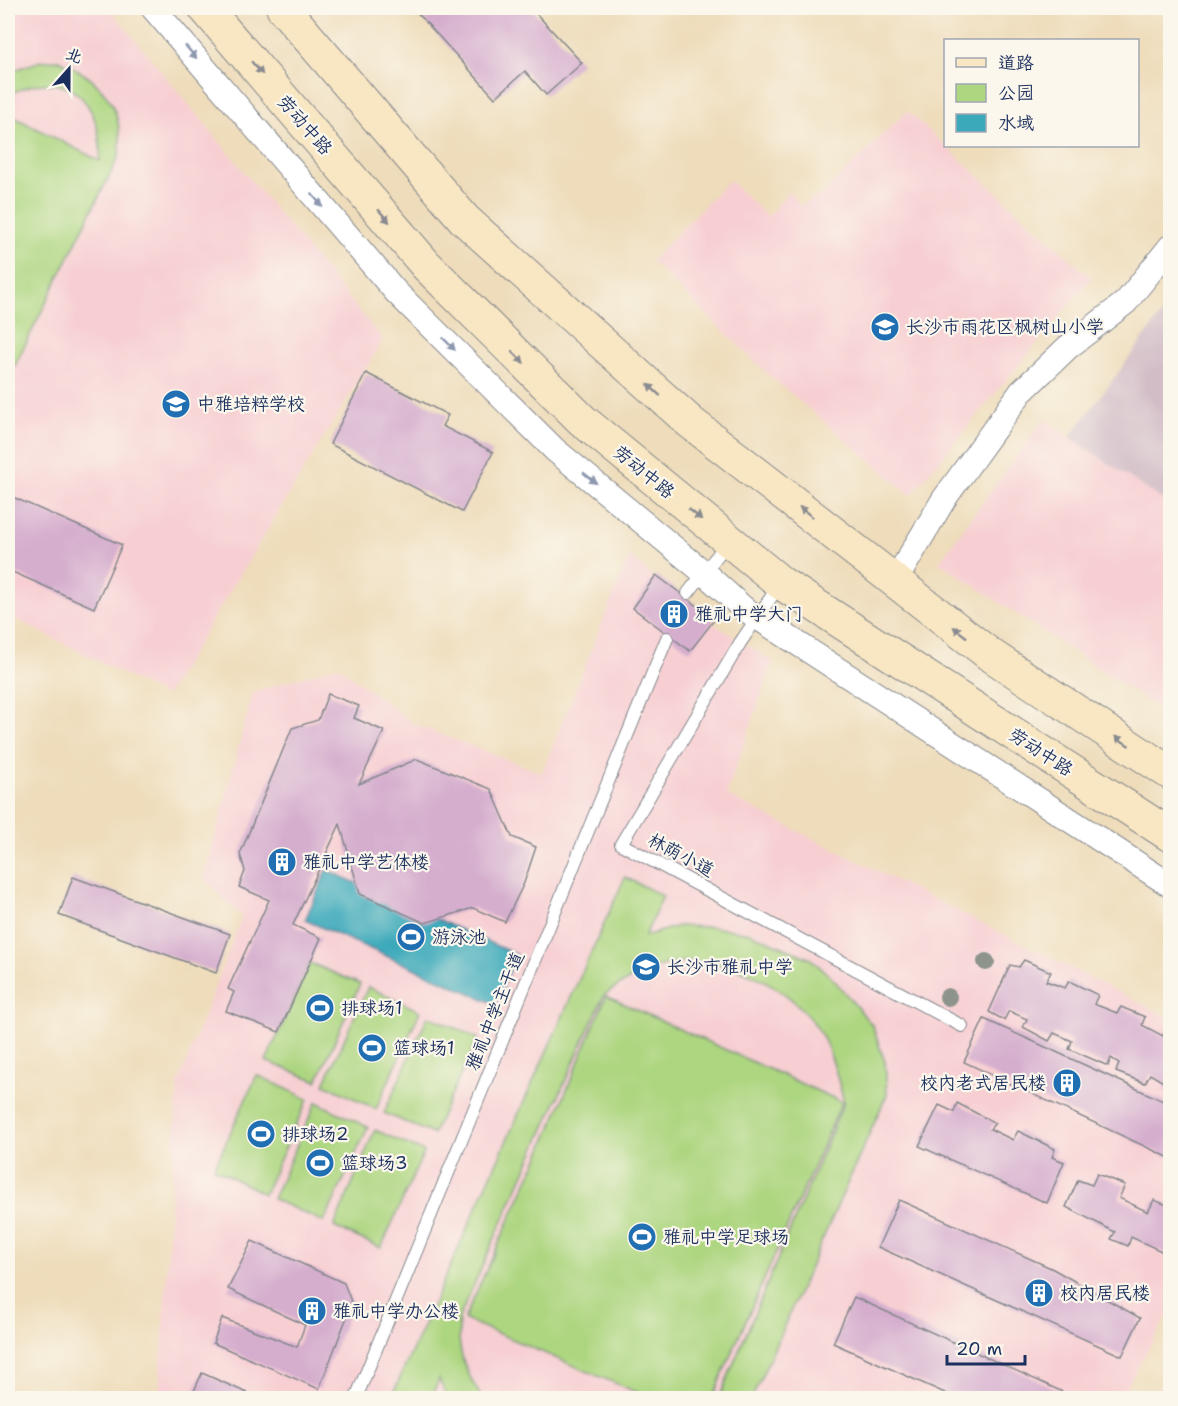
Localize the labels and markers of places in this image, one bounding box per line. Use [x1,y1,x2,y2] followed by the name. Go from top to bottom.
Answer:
[869,311,901,343] school or university icon: 长沙市雨花区枫树山小学
[906,315,1104,339] place label: 长沙市雨花区枫树山小学
[160,388,192,420] school or university icon: 中雅培粹学校
[197,392,305,416] place label: 中雅培粹学校
[658,598,690,630] building icon: 雅礼中学大门
[695,602,803,626] place label: 雅礼中学大门
[266,846,298,878] building icon: 雅礼中学艺体楼
[303,850,429,874] place label: 雅礼中学艺体楼
[395,921,427,953] sports icon: 游泳池
[432,925,486,949] place label: 游泳池
[630,951,662,983] school or university icon: 长沙市雅礼中学
[667,955,793,979] place label: 长沙市雅礼中学
[304,992,336,1024] sports icon: 排球场1
[341,996,403,1020] place label: 排球场1
[356,1032,388,1064] sports icon: 篮球场1
[393,1036,455,1060] place label: 篮球场1
[1051,1067,1083,1099] building icon: 校内老式居民楼
[920,1071,1046,1095] place label: 校内老式居民楼
[245,1118,277,1150] sports icon: 排球场2
[282,1122,349,1146] place label: 排球场2
[304,1147,336,1179] sports icon: 篮球场3
[341,1151,408,1175] place label: 篮球场3
[626,1221,658,1253] sports icon: 雅礼中学足球场
[663,1225,789,1249] place label: 雅礼中学足球场
[1023,1277,1055,1309] building icon: 校内居民楼
[1060,1281,1150,1305] place label: 校内居民楼
[296,1295,328,1327] building icon: 雅礼中学办公楼
[333,1299,459,1323] place label: 雅礼中学办公楼

